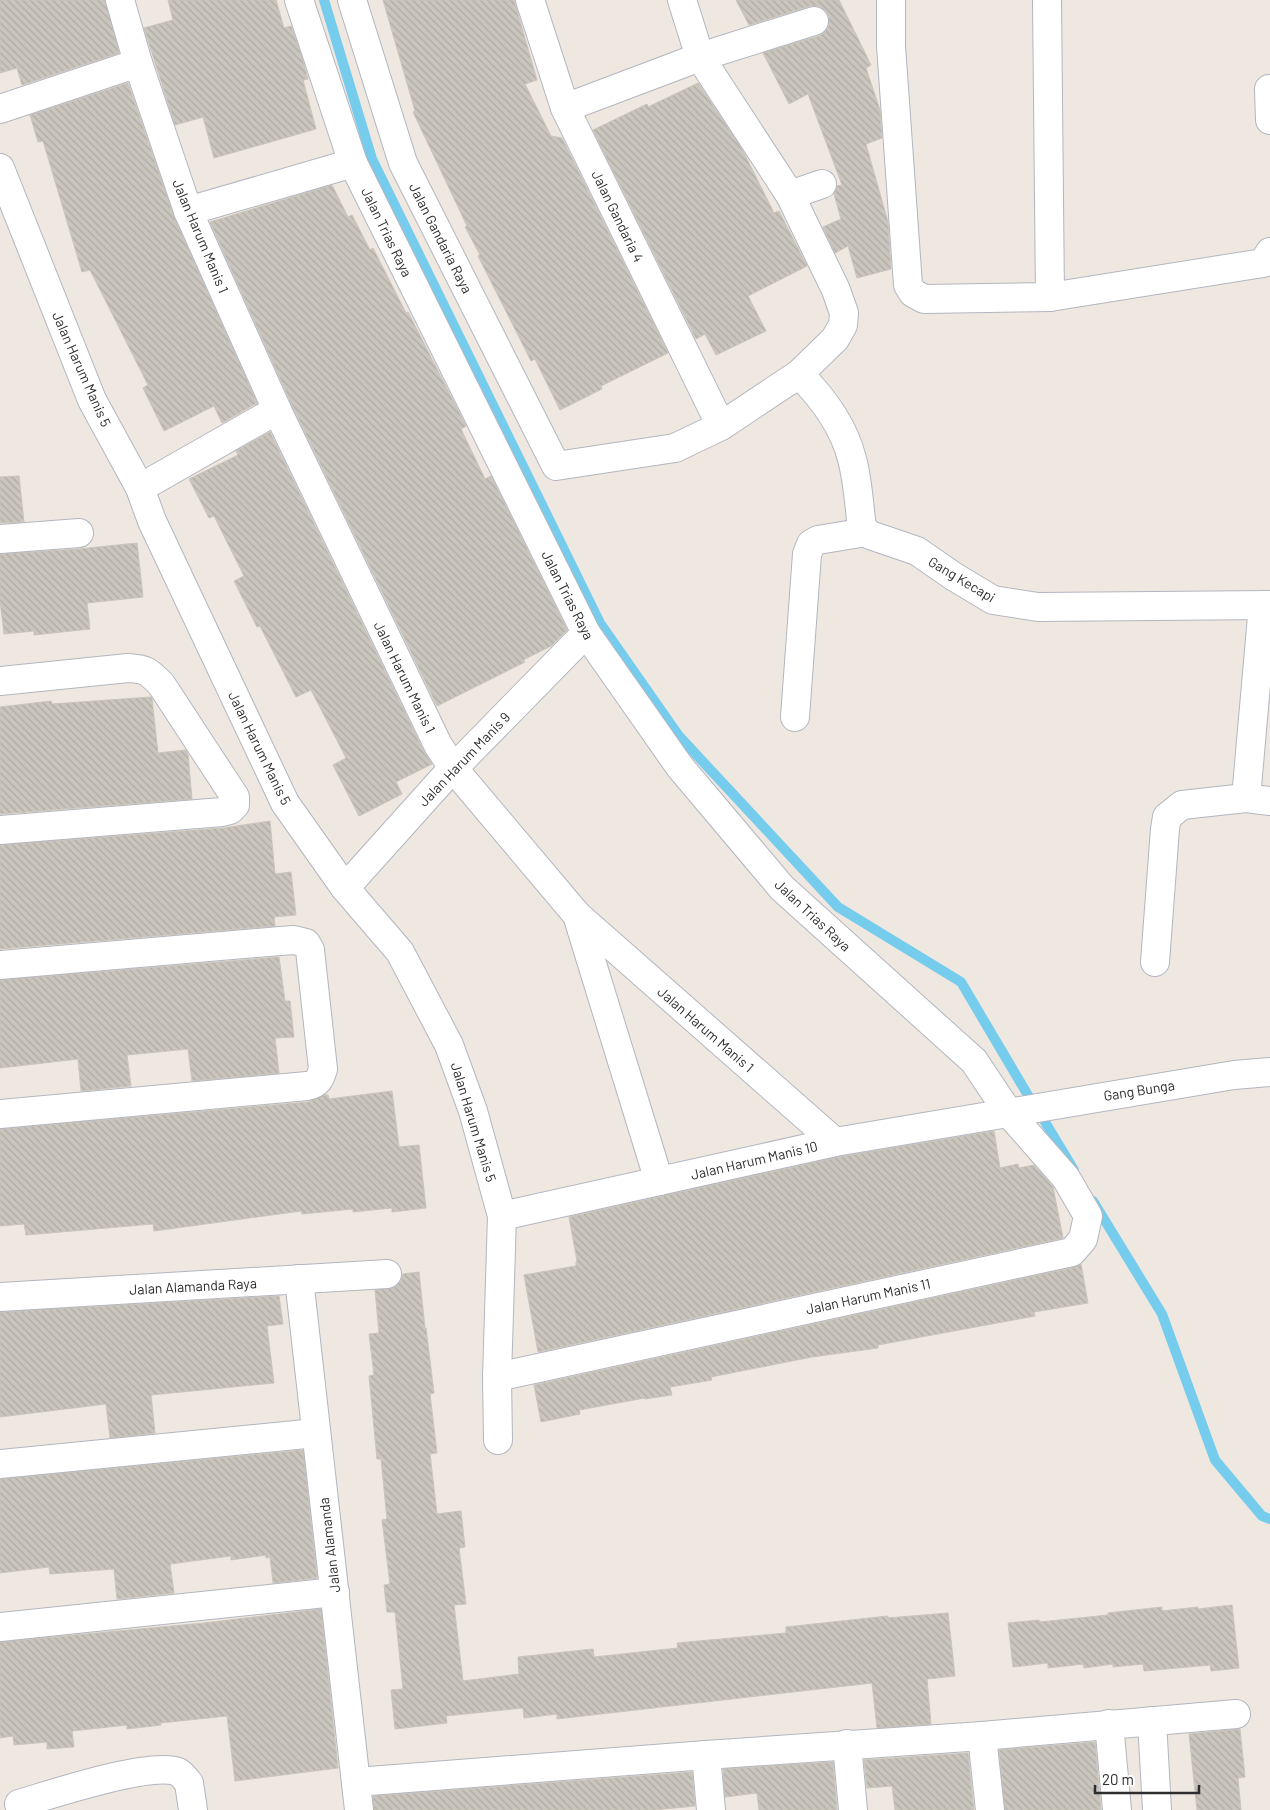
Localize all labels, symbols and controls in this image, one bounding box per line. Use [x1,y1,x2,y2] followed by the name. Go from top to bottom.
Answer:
[588,167,648,265] street label: Jalan Gandaria 4
[169,177,233,295] street label: Jalan Harum Manis 1
[406,180,476,296] street label: Jalan Gandaria Raya
[358,184,416,280] street label: Jalan Trias Raya
[49,309,115,429] street label: Jalan Harum Manis 5
[538,548,598,642] street label: Jalan Trias Raya
[925,552,999,606] street label: Gang Kecapi
[371,618,439,736] street label: Jalan Harum Manis 1
[225,688,295,808] street label: Jalan Harum Manis 5
[415,708,513,810] street label: Jalan Harum Manis 9
[772,875,854,955] street label: Jalan Trias Raya
[654,983,758,1075] street label: Jalan Harum Manis 1
[448,1060,500,1184] street label: Jalan Harum Manis 5
[1102,1076,1176,1104] street label: Gang Bunga
[689,1137,819,1183] street label: Jalan Harum Manis 10
[129,1274,257,1298] street label: Jalan Alamanda Raya
[804,1274,932,1318] street label: Jalan Harum Manis 11
[315,1496,343,1594] street label: Jalan Alamanda
[1095,1762,1199,1794] scale bar
[1102,1770,1134,1788] text: 20 m

